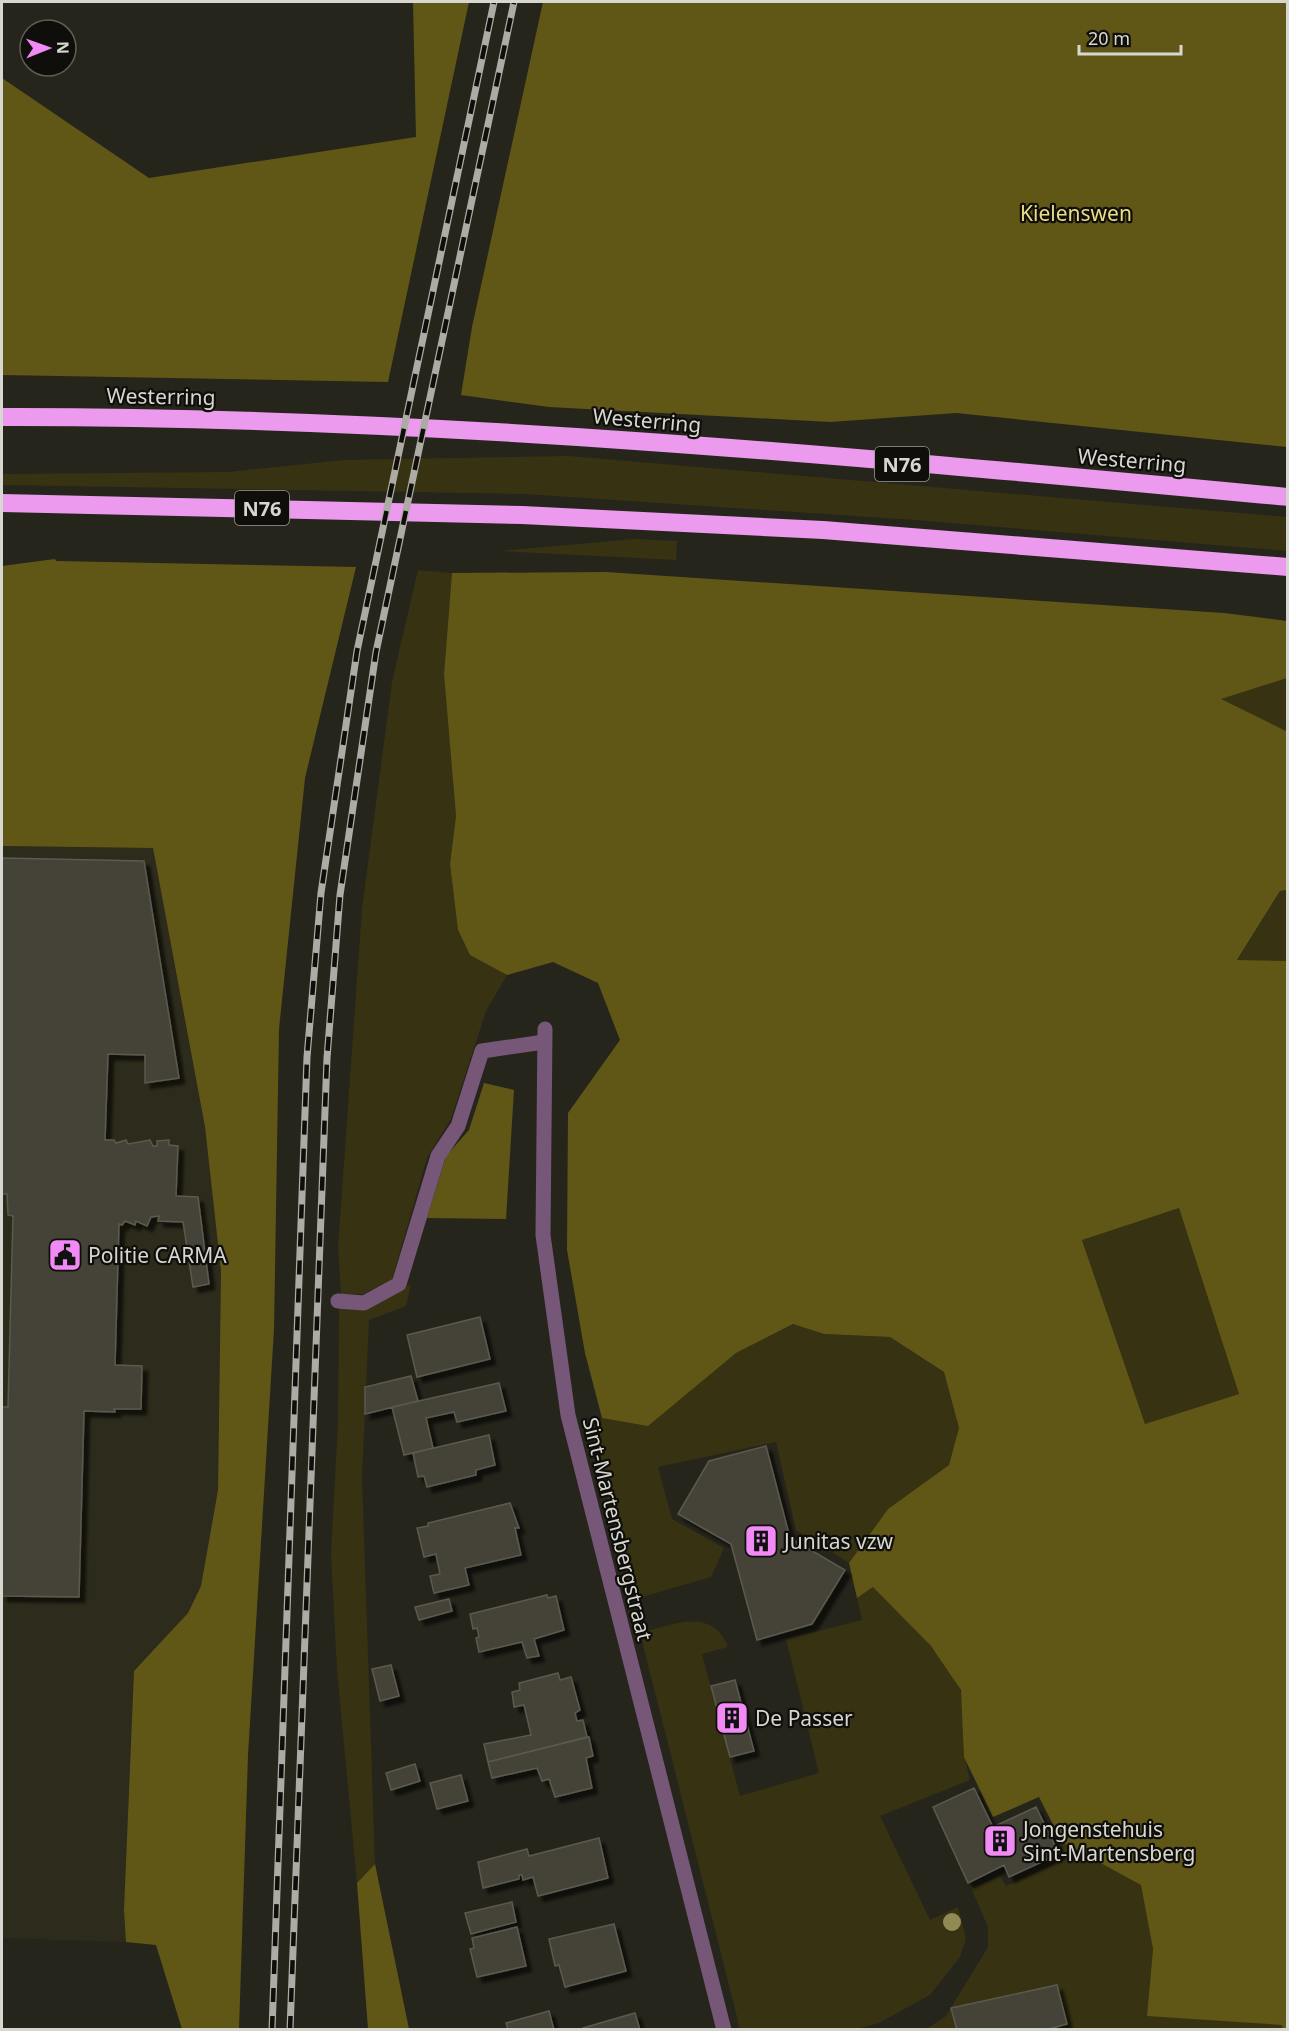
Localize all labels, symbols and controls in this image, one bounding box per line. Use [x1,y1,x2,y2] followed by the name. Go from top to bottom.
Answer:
[18,18,78,78] north arrow
[1079,18,1181,56] scale bar
[1088,26,1130,50] text: 20 m
[52,41,74,54] text: N
[1020,199,1132,227] park label: Kielenswen
[106,381,216,411] street label: Westerring
[591,401,703,439] street label: Westerring
[1076,441,1188,479] street label: Westerring
[875,447,929,481] road number: N76
[235,491,289,525] road number: N76
[47,1237,83,1273] public building icon: Politie CARMA
[88,1241,227,1269] place label: Politie CARMA
[577,1414,659,1644] street label: Sint-Martensbergstraat
[743,1523,779,1559] building icon: Junitas vzw
[782,1527,894,1555] place label: Junitas vzw
[714,1700,750,1736] building icon: De Passer
[755,1704,853,1732] place label: De Passer
[1021,1815,1195,1867] place label: Jongenstehuis Sint-Martensberg
[982,1823,1018,1859] building icon: Jongenstehuis Sint-Martensberg

